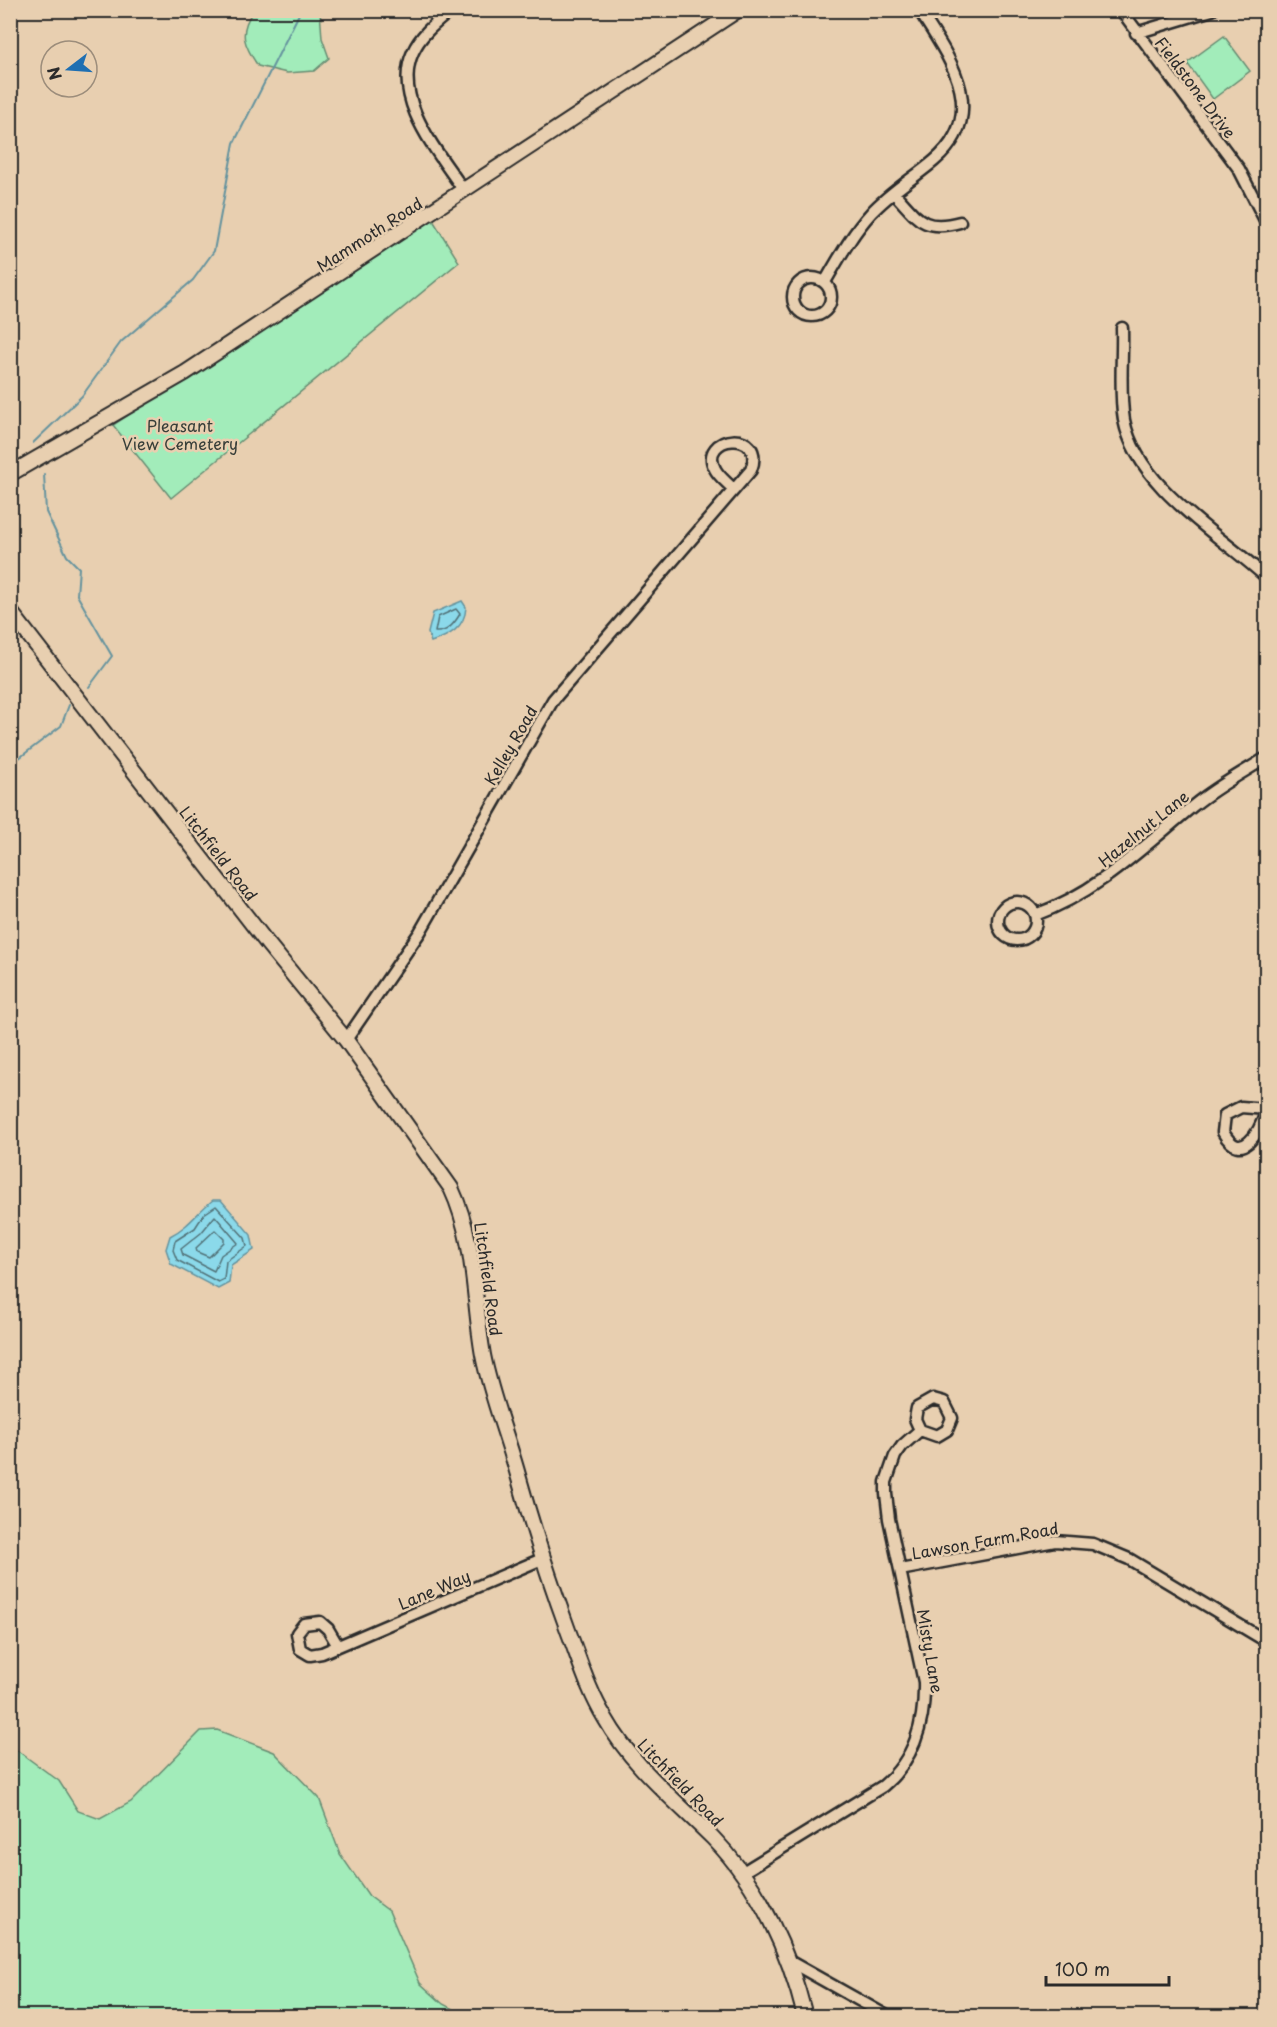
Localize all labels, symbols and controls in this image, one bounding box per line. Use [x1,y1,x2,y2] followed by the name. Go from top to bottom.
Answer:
[1150,31,1242,143] street label: Fieldstone Drive
[39,39,99,99] north arrow
[40,64,67,83] text: N
[311,191,427,277] street label: Mammoth Road
[122,413,238,455] park label: Pleasant View Cemetery
[478,701,542,789] street label: Kelley Road
[1092,784,1194,872] street label: Hazelnut Lane
[174,800,264,906] street label: Litchfield Road
[469,1221,509,1337] street label: Litchfield Road
[910,1515,1060,1565] street label: Lawson Farm Road
[394,1563,474,1615] street label: Lane Way
[912,1607,950,1695] street label: Misty Lane
[633,1732,729,1832] street label: Litchfield Road
[1046,1949,1169,1987] scale bar
[1055,1955,1110,1982] text: 100 m

